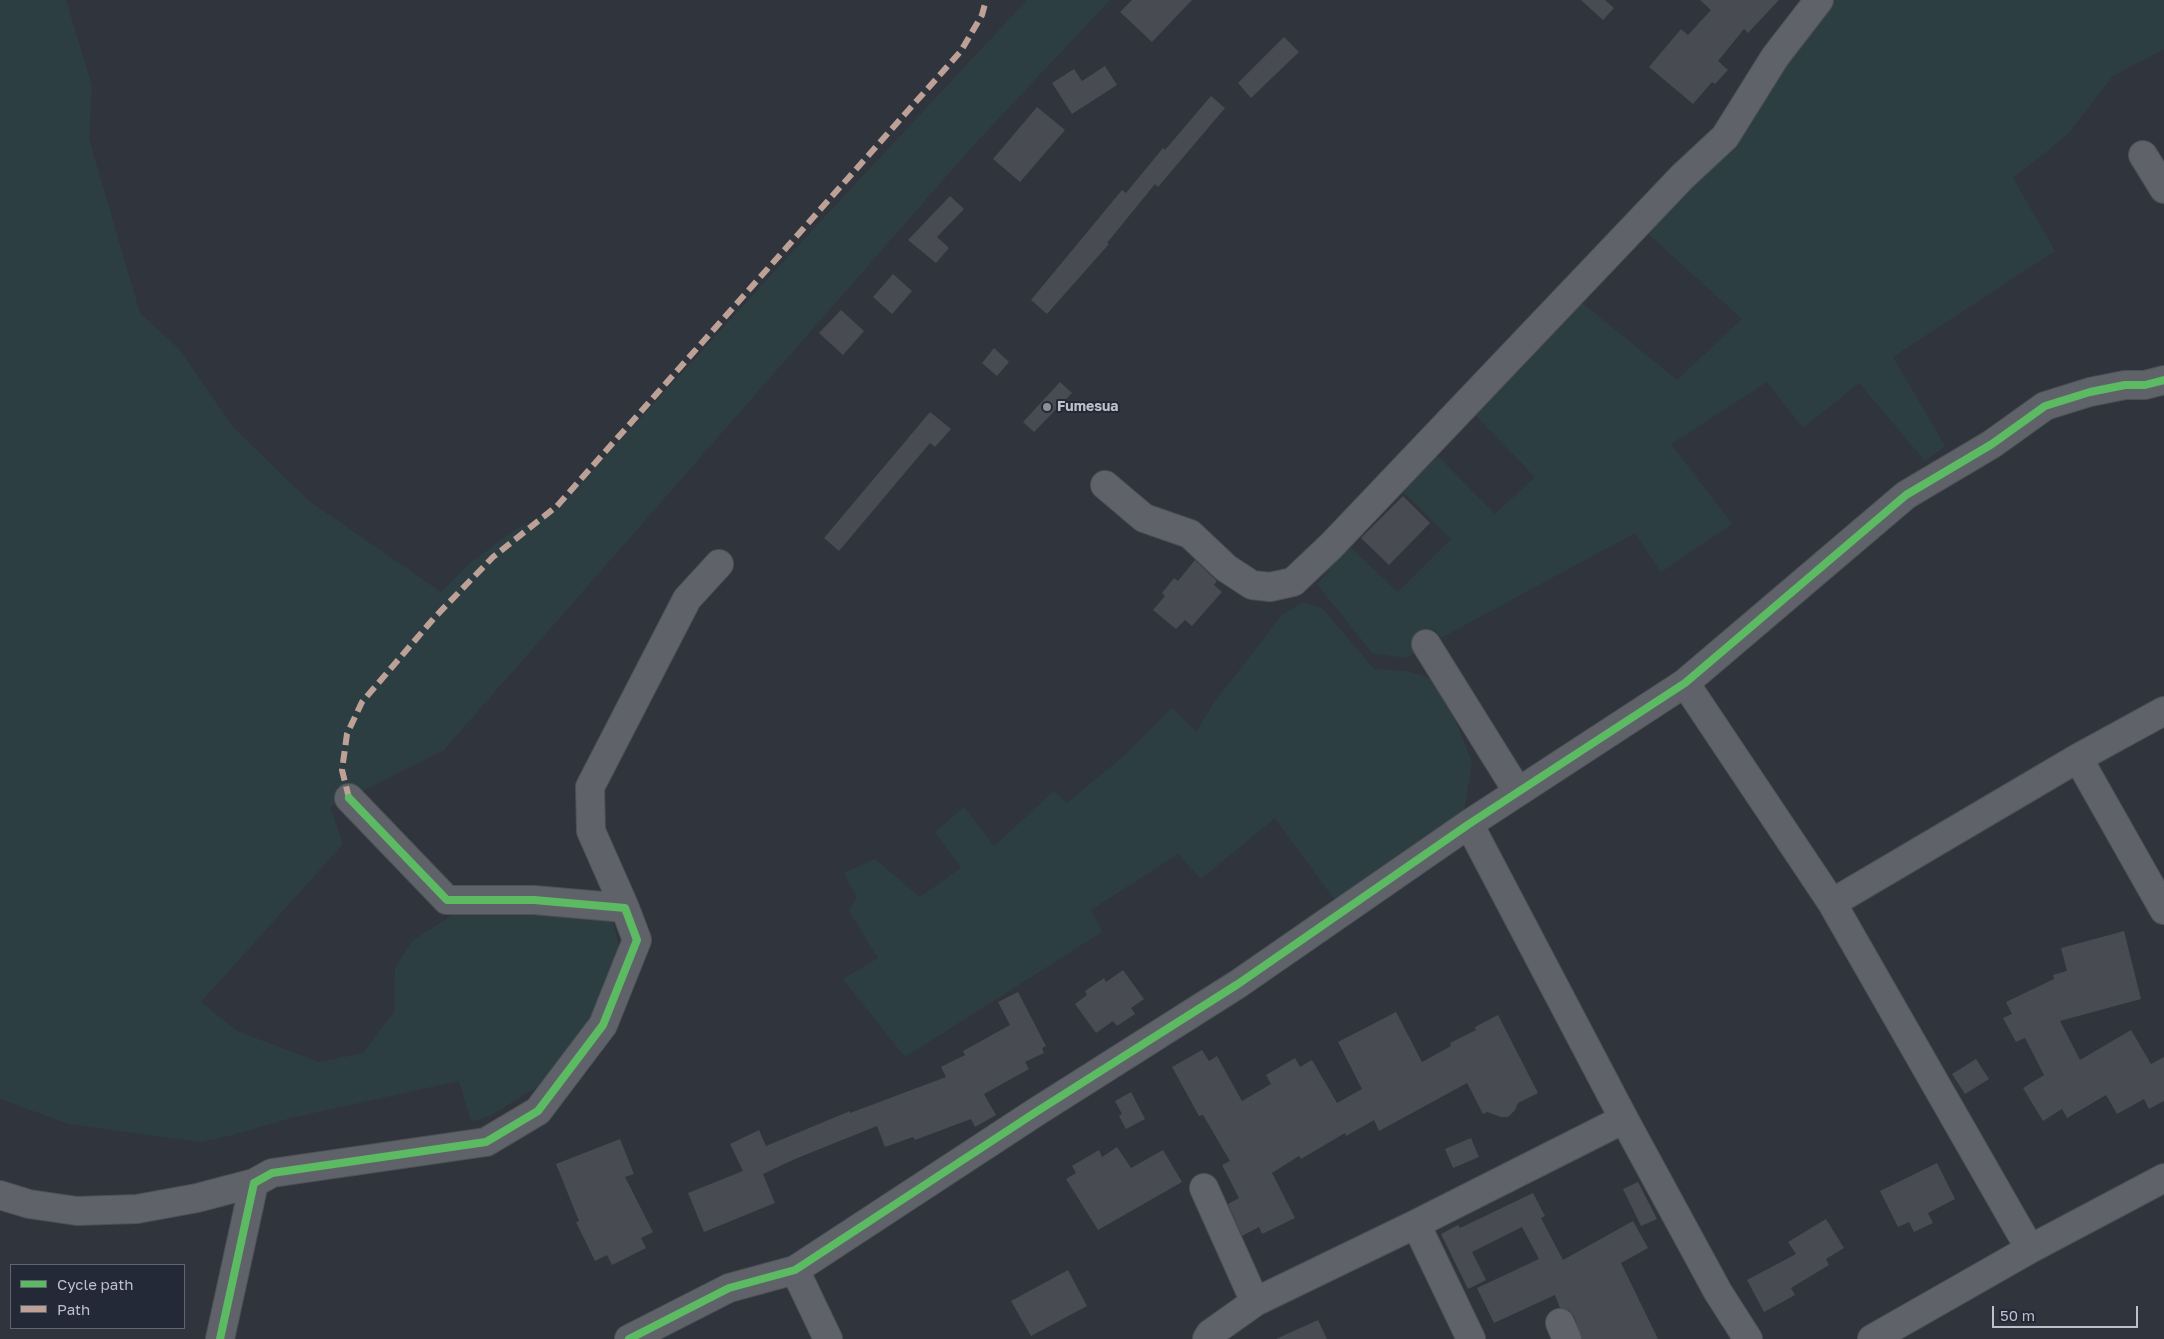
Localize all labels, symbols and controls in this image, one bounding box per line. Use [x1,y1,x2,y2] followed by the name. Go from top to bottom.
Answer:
[1057,399,1118,415] place label: Fumesua
[1041,401,1053,413] marker: Fumesua
[10,1264,185,1329] legend
[57,1275,133,1293] text: Cycle path
[1994,1296,2140,1328] scale bar
[57,1300,90,1318] text: Path
[2000,1306,2035,1324] text: 50 m

